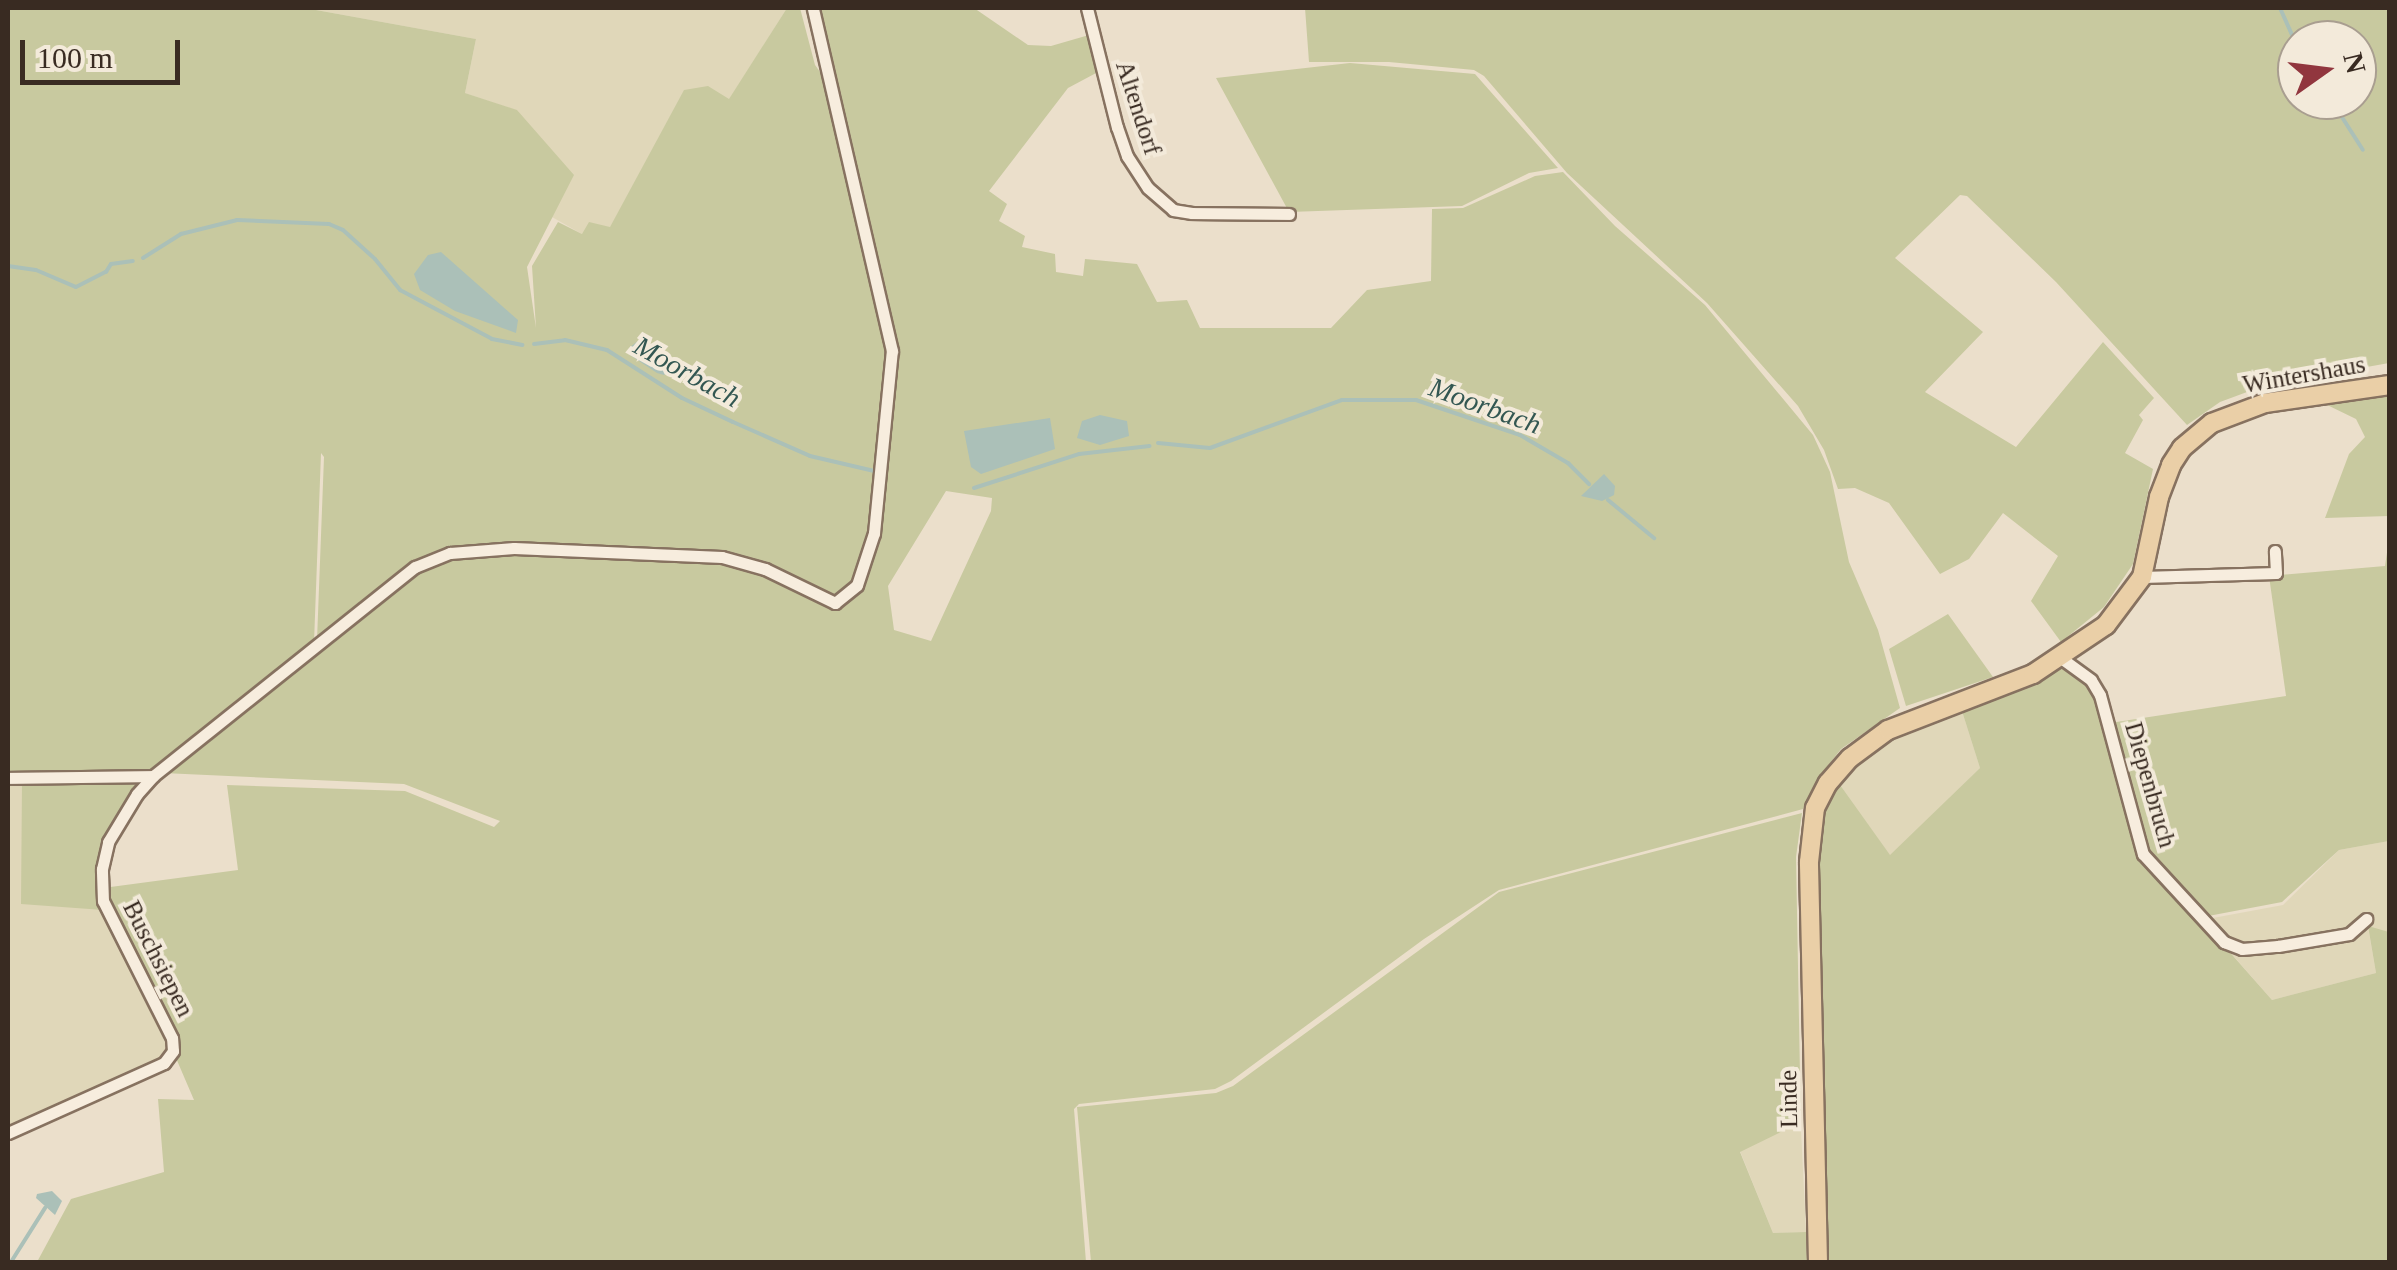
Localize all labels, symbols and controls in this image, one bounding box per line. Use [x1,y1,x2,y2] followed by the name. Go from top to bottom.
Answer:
[25,20,185,82] scale bar
[2277,20,2377,120] north arrow
[37,41,113,74] text: 100 m
[2337,50,2372,77] text: N
[1109,57,1167,159] street label: Altendorf
[628,329,746,415] water label: Moorbach
[2240,349,2368,401] street label: Wintershaus
[1424,370,1546,442] water label: Moorbach
[2118,719,2182,851] street label: Diepenbruch
[116,896,200,1022] street label: Buschsiepen
[1773,1070,1805,1128] street label: Linde

